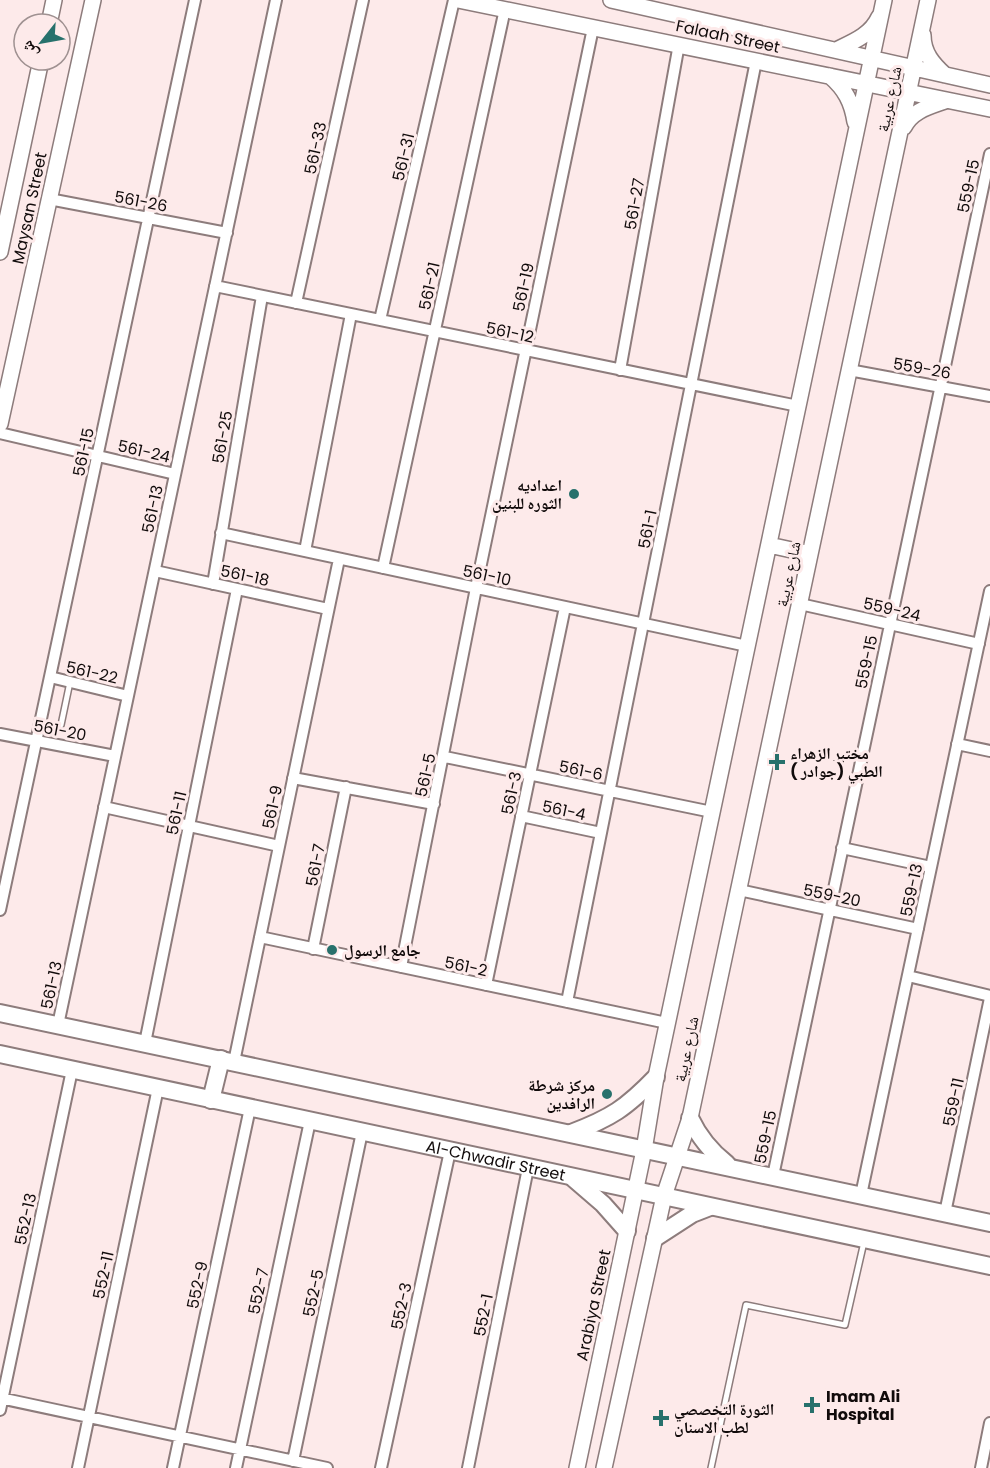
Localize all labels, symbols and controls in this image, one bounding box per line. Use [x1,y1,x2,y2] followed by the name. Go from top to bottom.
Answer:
[12,12,72,72] north arrow
[674,14,782,59] street label: Falaah Street
[15,36,44,63] text: ش
[871,64,908,134] street label: شارع عربية
[299,120,332,176] street label: 561-33
[387,131,420,183] street label: 561-31
[6,150,53,266] street label: Maysan Street
[952,157,985,215] street label: 559-15
[619,176,650,232] street label: 561-27
[112,185,169,218] street label: 561-26
[413,260,446,312] street label: 561-21
[507,261,540,314] street label: 561-19
[484,316,536,349] street label: 561-12
[891,352,953,385] street label: 559-26
[207,409,238,465] street label: 561-25
[67,426,100,479] street label: 561-15
[115,434,173,469] street label: 561-24
[492,474,562,515] place label: اعداديه الثوره للبنين
[136,483,169,535] street label: 561-13
[567,487,581,501] marker: اعداديه الثوره للبنين
[632,508,663,551] street label: 561-1
[770,539,807,609] street label: شارع عربية
[218,559,271,592] street label: 561-18
[460,559,513,592] street label: 561-10
[861,592,923,627] street label: 559-24
[850,633,883,691] street label: 559-15
[64,655,120,690] street label: 561-22
[31,714,88,747] street label: 561-20
[790,742,883,784] place label: مختبر الزهراء الطبي (جوادر )
[409,751,442,799] street label: 561-5
[768,753,786,771] marker: مختبر الزهراء الطبي (جوادر )
[557,755,605,786] street label: 561-6
[496,769,527,817] street label: 561-3
[257,783,288,831] street label: 561-9
[161,789,192,837] street label: 561-11
[540,795,588,826] street label: 561-4
[300,842,331,888] street label: 561-7
[895,862,928,919] street label: 559-13
[801,878,863,913] street label: 559-20
[344,939,421,962] place label: جامع الرسول
[325,943,339,957] marker: جامع الرسول
[442,951,489,982] street label: 561-2
[35,959,68,1011] street label: 561-13
[668,1014,705,1084] street label: شارع عربية
[528,1074,595,1115] place label: مركز شرطة الرافدين
[937,1076,970,1129] street label: 559-11
[600,1087,614,1101] marker: مركز شرطة الرافدين
[749,1108,782,1166] street label: 559-15
[424,1135,568,1187] street label: Al-Chwadir Street
[9,1191,42,1247] street label: 552-13
[570,1247,617,1363] street label: Arabiya Street
[87,1249,120,1301] street label: 552-11
[181,1259,214,1311] street label: 552-9
[242,1266,275,1316] street label: 552-7
[297,1267,330,1319] street label: 552-5
[385,1280,418,1332] street label: 552-3
[468,1292,499,1339] street label: 552-1
[826,1385,900,1426] place label: Imam Ali Hospital
[803,1396,821,1414] marker: Imam Ali Hospital
[674,1398,774,1439] place label: الثورة التخصصي لطب الاسنان
[652,1409,670,1427] marker: الثورة التخصصي لطب الاسنان

